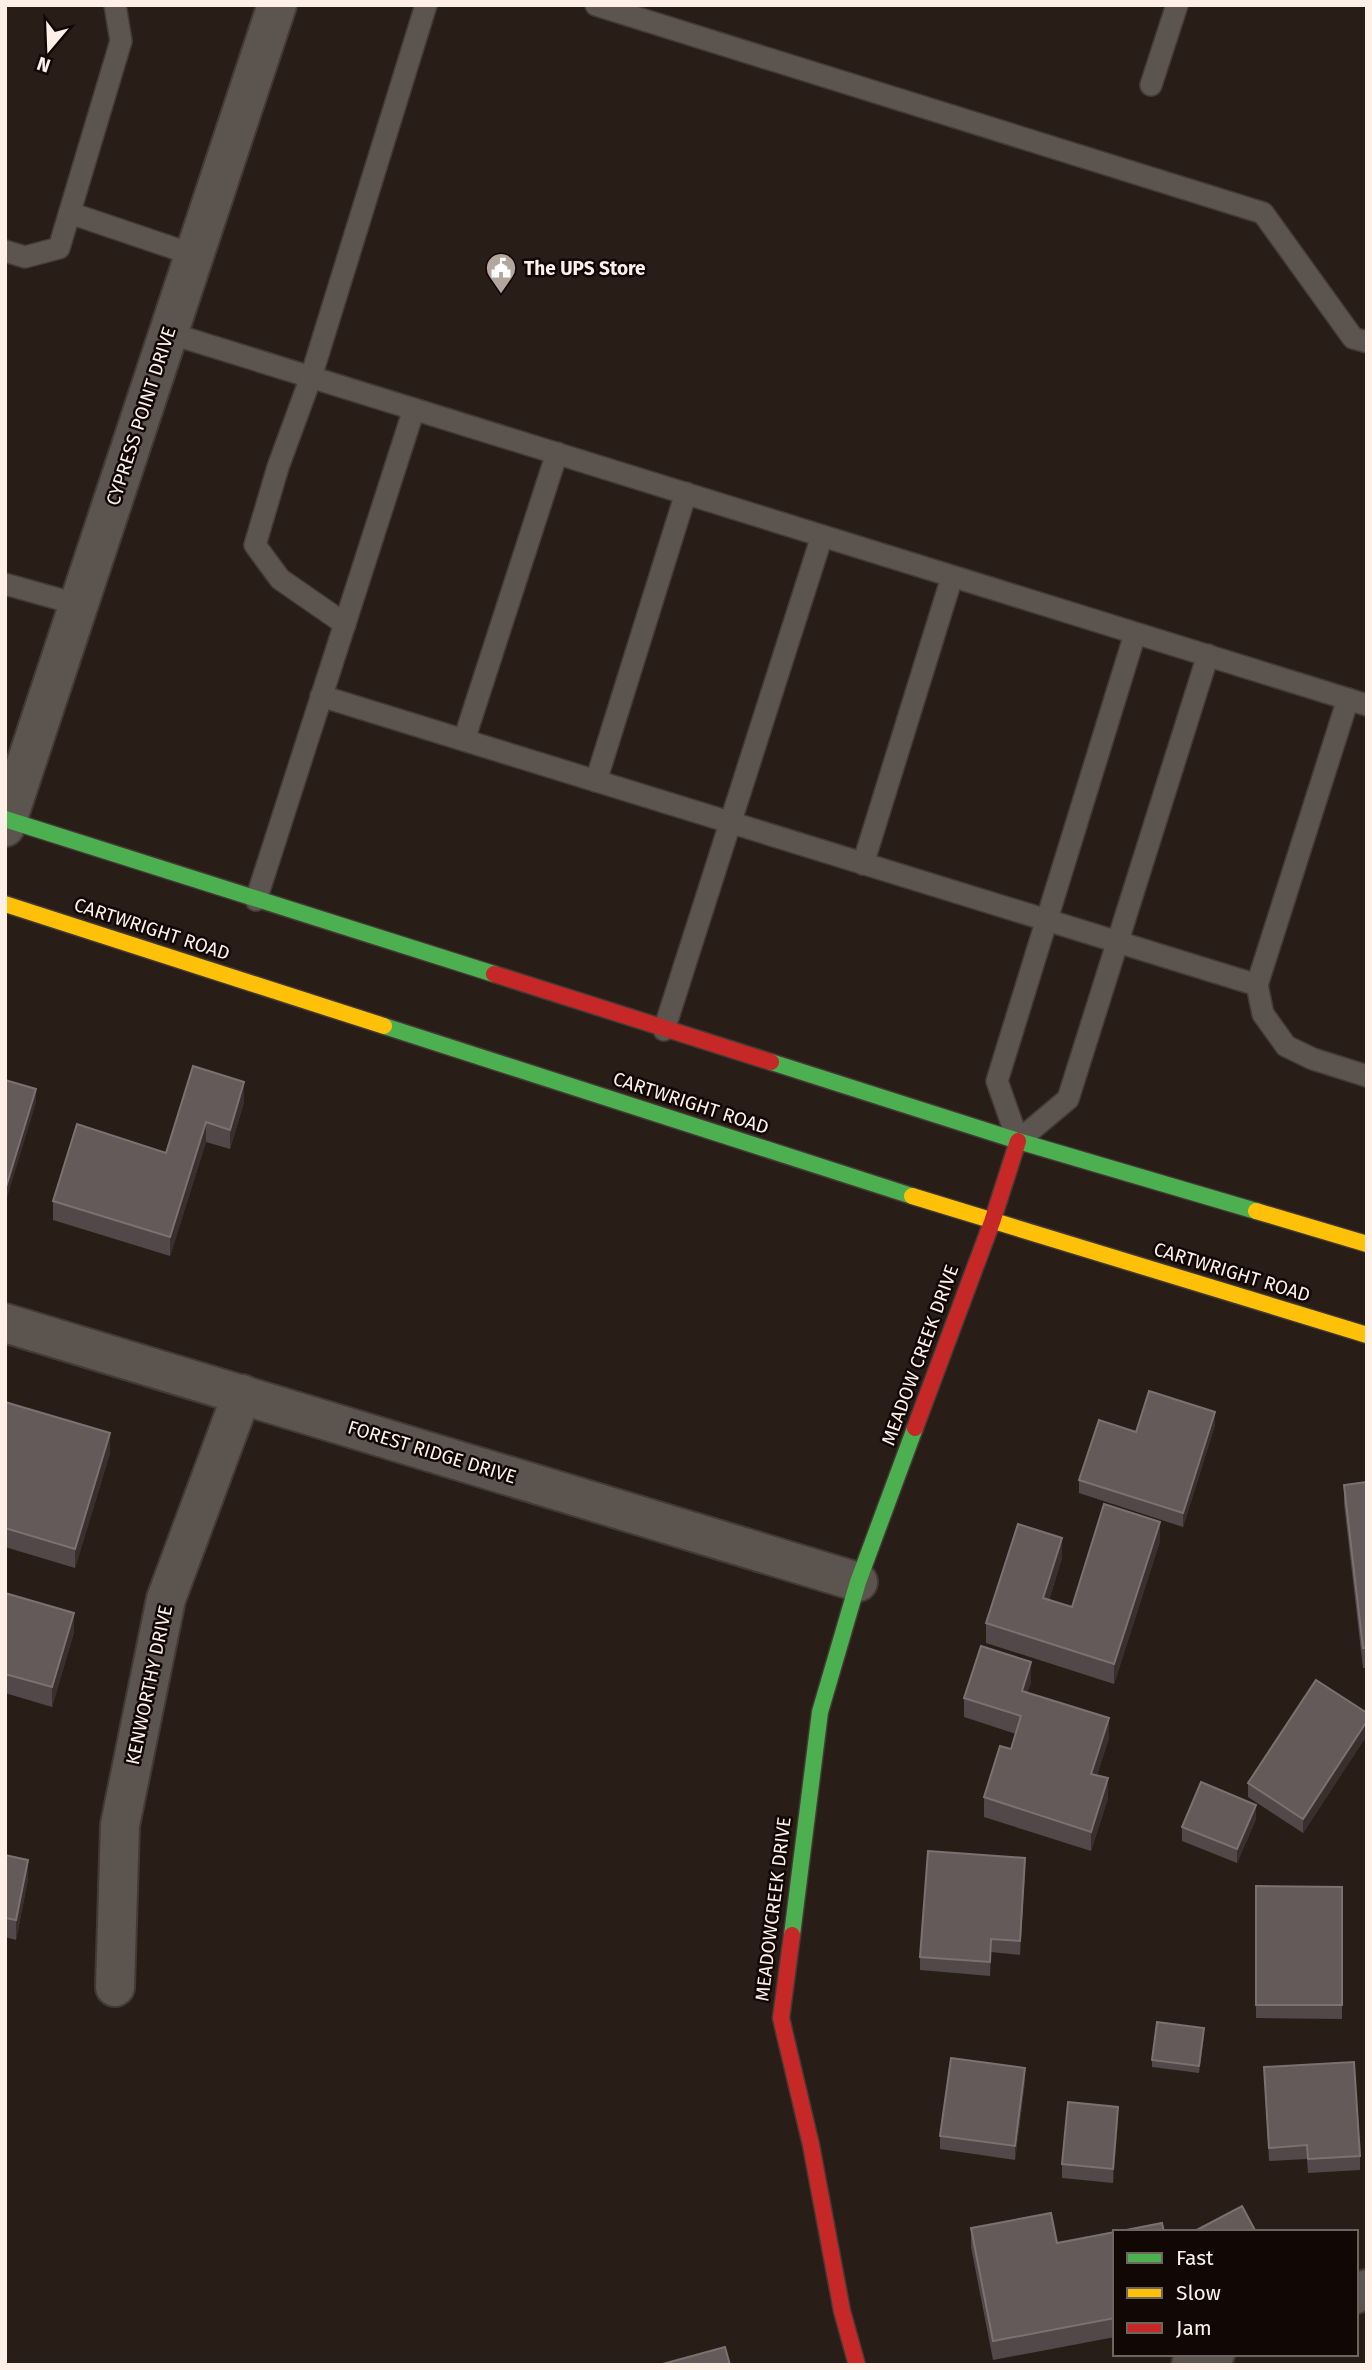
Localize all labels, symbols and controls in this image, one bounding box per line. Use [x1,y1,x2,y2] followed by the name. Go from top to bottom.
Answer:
[14,14,84,84] north arrow
[34,52,53,78] text: N
[484,251,518,295] public building icon: The UPS Store
[524,257,646,280] place label: The UPS Store
[101,324,181,508] street label: CYPRESS POINT DRIVE
[71,893,233,965] street label: CARTWRIGHT ROAD
[610,1067,772,1139] street label: CARTWRIGHT ROAD
[1151,1237,1313,1307] street label: CARTWRIGHT ROAD
[877,1261,963,1449] street label: MEADOW CREEK DRIVE
[345,1415,519,1489] street label: FOREST RIDGE DRIVE
[121,1603,177,1767] street label: KENWORTHY DRIVE
[750,1815,796,2003] street label: MEADOWCREEK DRIVE
[1113,2230,1358,2356] legend
[1176,2245,1214,2271] text: Fast
[1176,2280,1221,2306] text: Slow
[1176,2315,1212,2341] text: Jam

